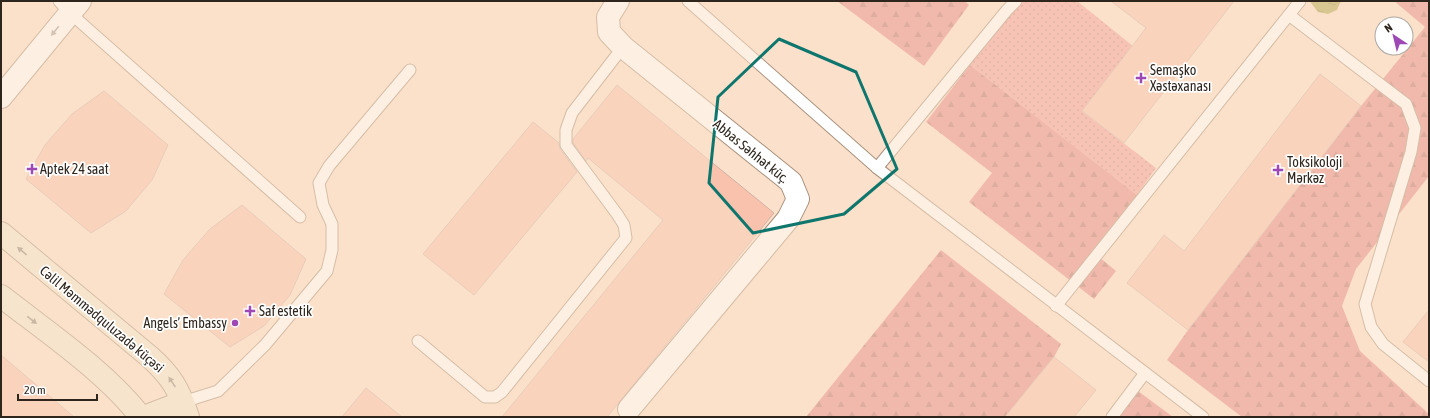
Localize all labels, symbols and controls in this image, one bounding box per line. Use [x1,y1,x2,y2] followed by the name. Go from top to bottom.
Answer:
[1374,16,1414,56] north arrow
[1382,21,1394,35] text: N
[50,26,59,37] one-way arrow
[1150,62,1211,94] place label: Semaşko Xəstəxanası
[1135,72,1147,84] marker: Semaşko Xəstəxanası
[710,116,792,186] street label: Abbas Səhhət küç.
[1287,154,1342,186] place label: Toksikoloji Mərkəz
[40,161,109,177] place label: Aptek 24 saat
[27,164,37,174] marker: Aptek 24 saat
[1272,164,1284,176] marker: Toksikoloji Mərkəz
[16,246,27,255] one-way arrow
[37,262,167,376] street label: Cəlil Məmmədquluzadə küçəsi
[259,303,312,319] place label: Saf estetik
[244,305,256,317] marker: Saf estetik
[143,315,227,331] place label: Angels’ Embassy
[26,316,37,324] one-way arrow
[230,318,240,328] marker: Angels’ Embassy
[18,376,97,402] scale bar
[168,376,176,387] one-way arrow
[24,383,46,397] text: 20 m

